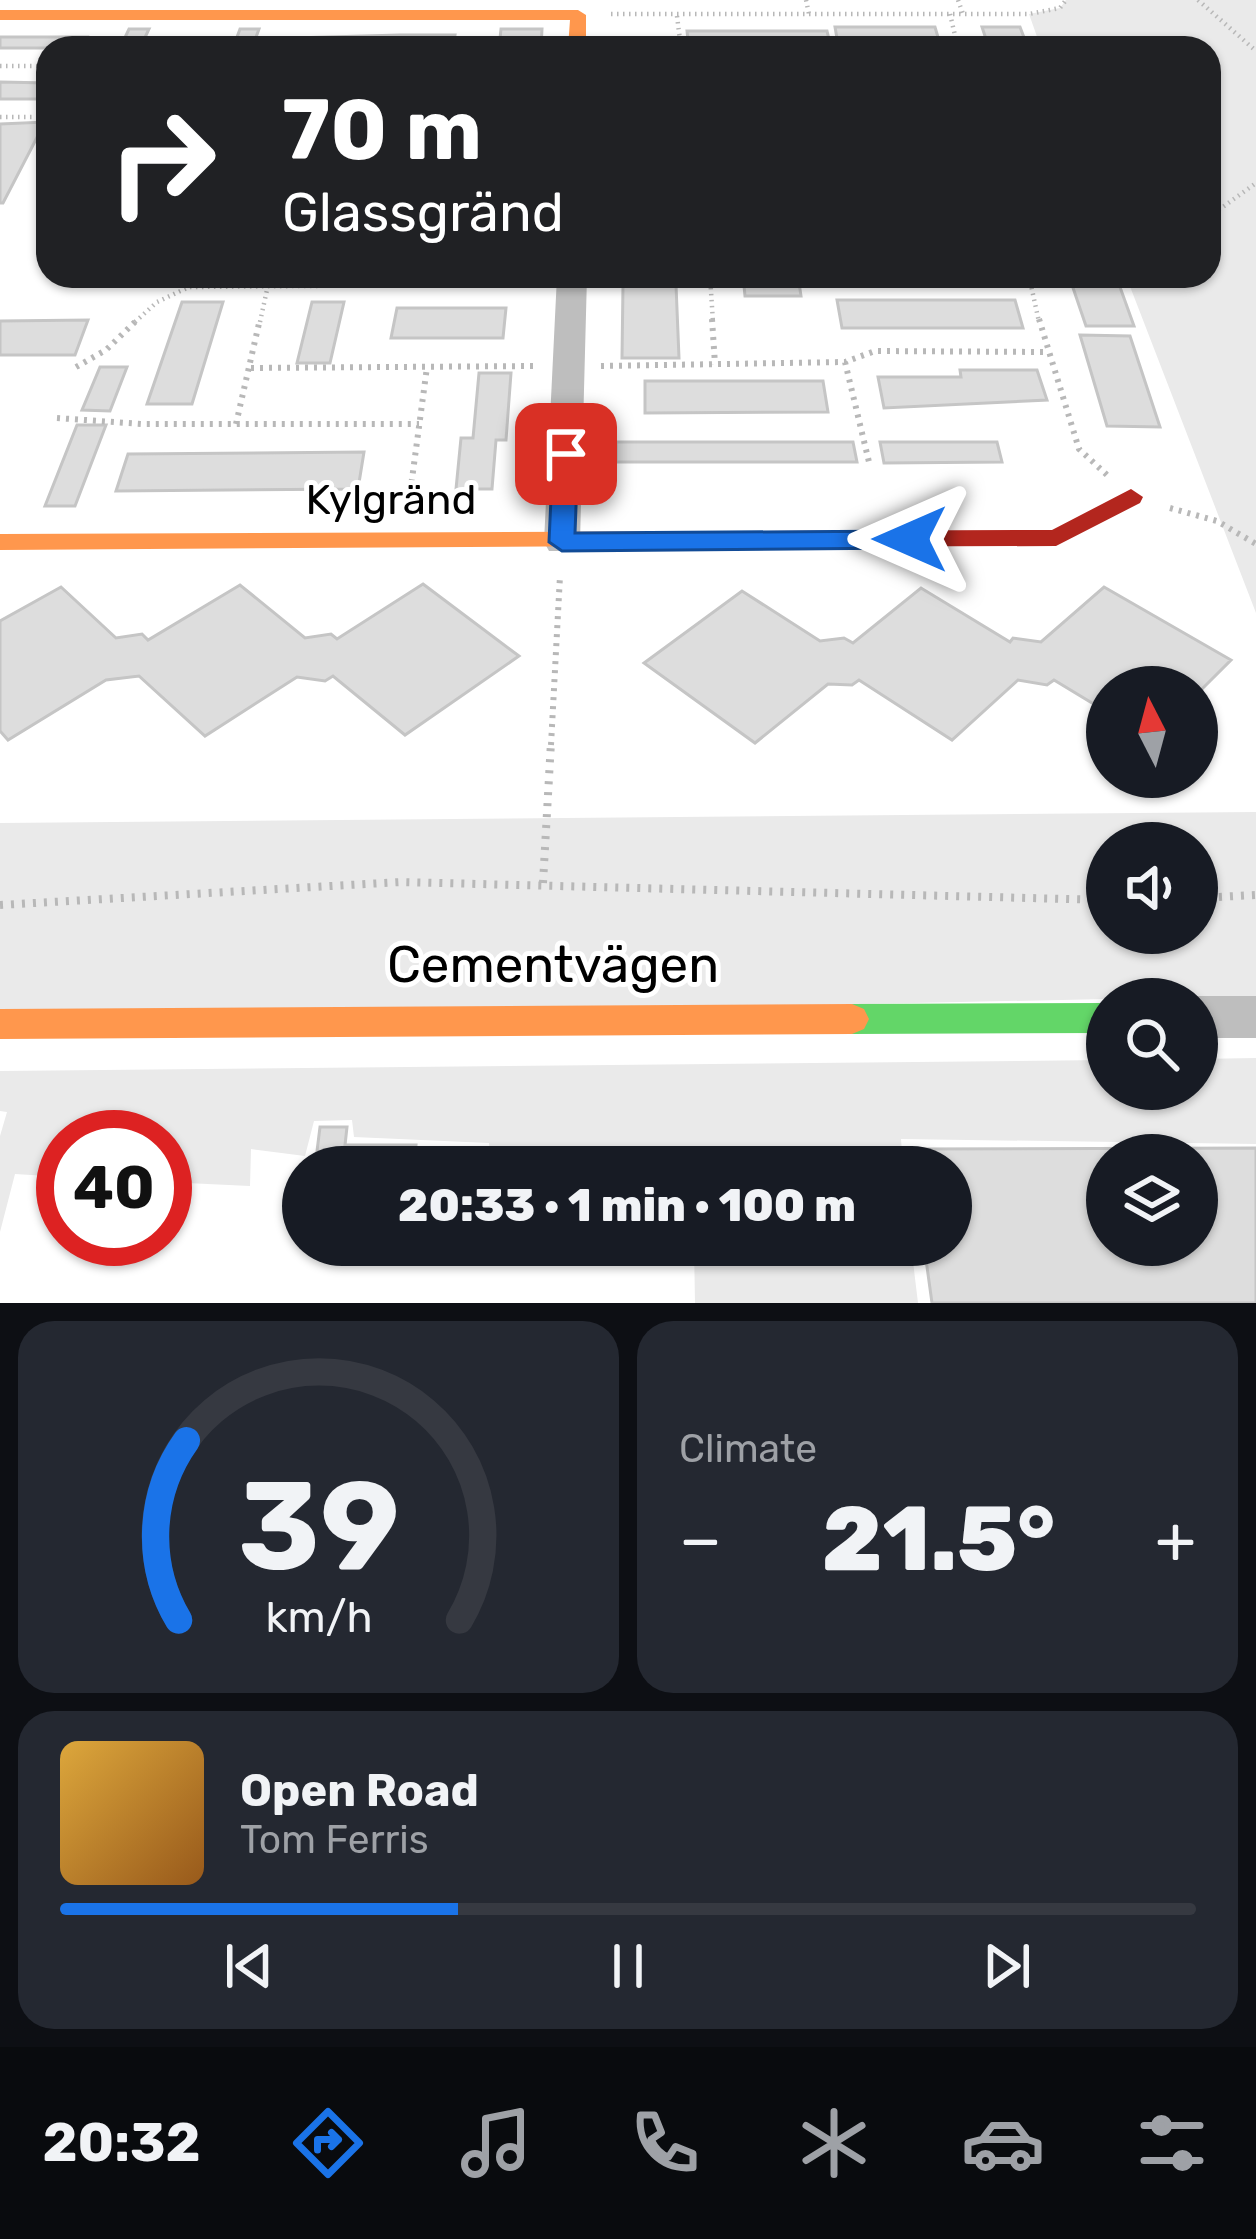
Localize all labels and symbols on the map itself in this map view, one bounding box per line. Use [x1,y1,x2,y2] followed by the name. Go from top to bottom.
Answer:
[515,403,617,505] pin
[306,475,476,525] street label: Kylgränd
[847,476,973,602] position arrow
[1086,666,1218,798] north arrow
[387,934,719,995] street label: Cementvägen
[36,1110,192,1266] speed limit sign: 40

